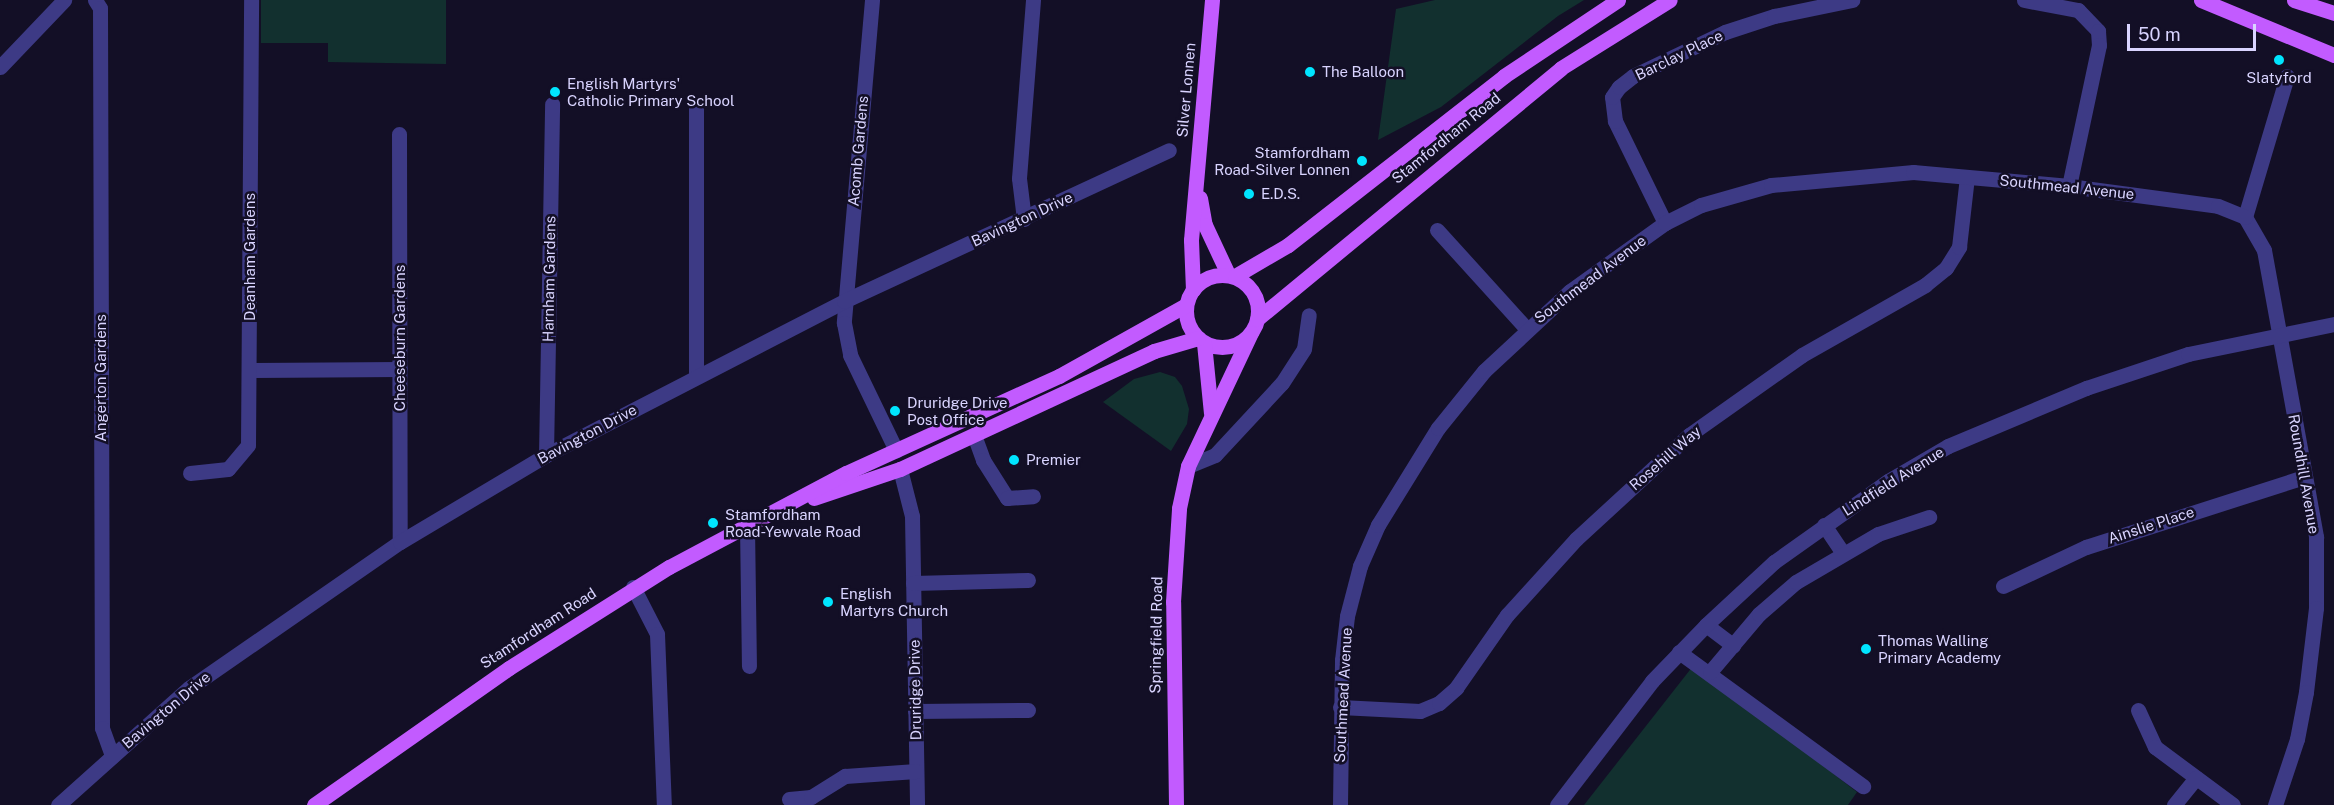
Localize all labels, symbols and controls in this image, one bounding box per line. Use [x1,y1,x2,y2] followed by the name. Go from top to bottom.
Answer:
[2130,12,2259,50] scale bar
[2138,24,2181,45] text: 50 m
[1632,26,1726,84] street label: Barclay Place
[1173,42,1199,138] street label: Silver Lonnen
[2272,53,2286,67] marker: Slatyford
[1322,63,1404,81] place label: The Balloon
[1303,65,1317,79] marker: The Balloon
[2246,69,2312,87] place label: Slatyford
[567,74,735,109] place label: English Martyrs' Catholic Primary School
[548,85,562,99] marker: English Martyrs' Catholic Primary School
[1388,89,1504,187] street label: Stamfordham Road
[844,95,872,207] street label: Acomb Gardens
[1214,143,1350,178] place label: Stamfordham Road-Silver Lonnen
[1355,154,1369,168] marker: Stamfordham Road-Silver Lonnen
[1999,171,2135,203] street label: Southmead Avenue
[1261,185,1300,203] place label: E.D.S.
[1242,187,1256,201] marker: E.D.S.
[968,188,1076,250] street label: Bavington Drive
[241,193,259,321] street label: Deanham Gardens
[539,216,559,342] street label: Harnham Gardens
[1530,231,1650,327] street label: Southmead Avenue
[391,265,409,411] street label: Cheeseburn Gardens
[92,314,110,442] street label: Angerton Gardens
[907,393,1008,428] place label: Druridge Drive Post Office
[534,400,640,468] street label: Bavington Drive
[888,404,902,418] marker: Druridge Drive Post Office
[2285,413,2323,535] street label: Roundhill Avenue
[1625,422,1705,494] street label: Rosehill Way
[1839,442,1947,520] street label: Lindfield Avenue
[1026,451,1081,469] place label: Premier
[1007,453,1021,467] marker: Premier
[2105,503,2197,547] street label: Ainslie Place
[725,505,861,540] place label: Stamfordham Road-Yewvale Road
[706,516,720,530] marker: Stamfordham Road-Yewvale Road
[1146,576,1166,694] street label: Springfield Road
[477,584,599,672] street label: Stamfordham Road
[840,584,948,619] place label: English Martyrs Church
[821,595,835,609] marker: English Martyrs Church
[1330,627,1356,763] street label: Southmead Avenue
[1878,631,2001,666] place label: Thomas Walling Primary Academy
[905,640,925,740] street label: Druridge Drive
[1859,642,1873,656] marker: Thomas Walling Primary Academy
[118,668,214,752] street label: Bavington Drive

